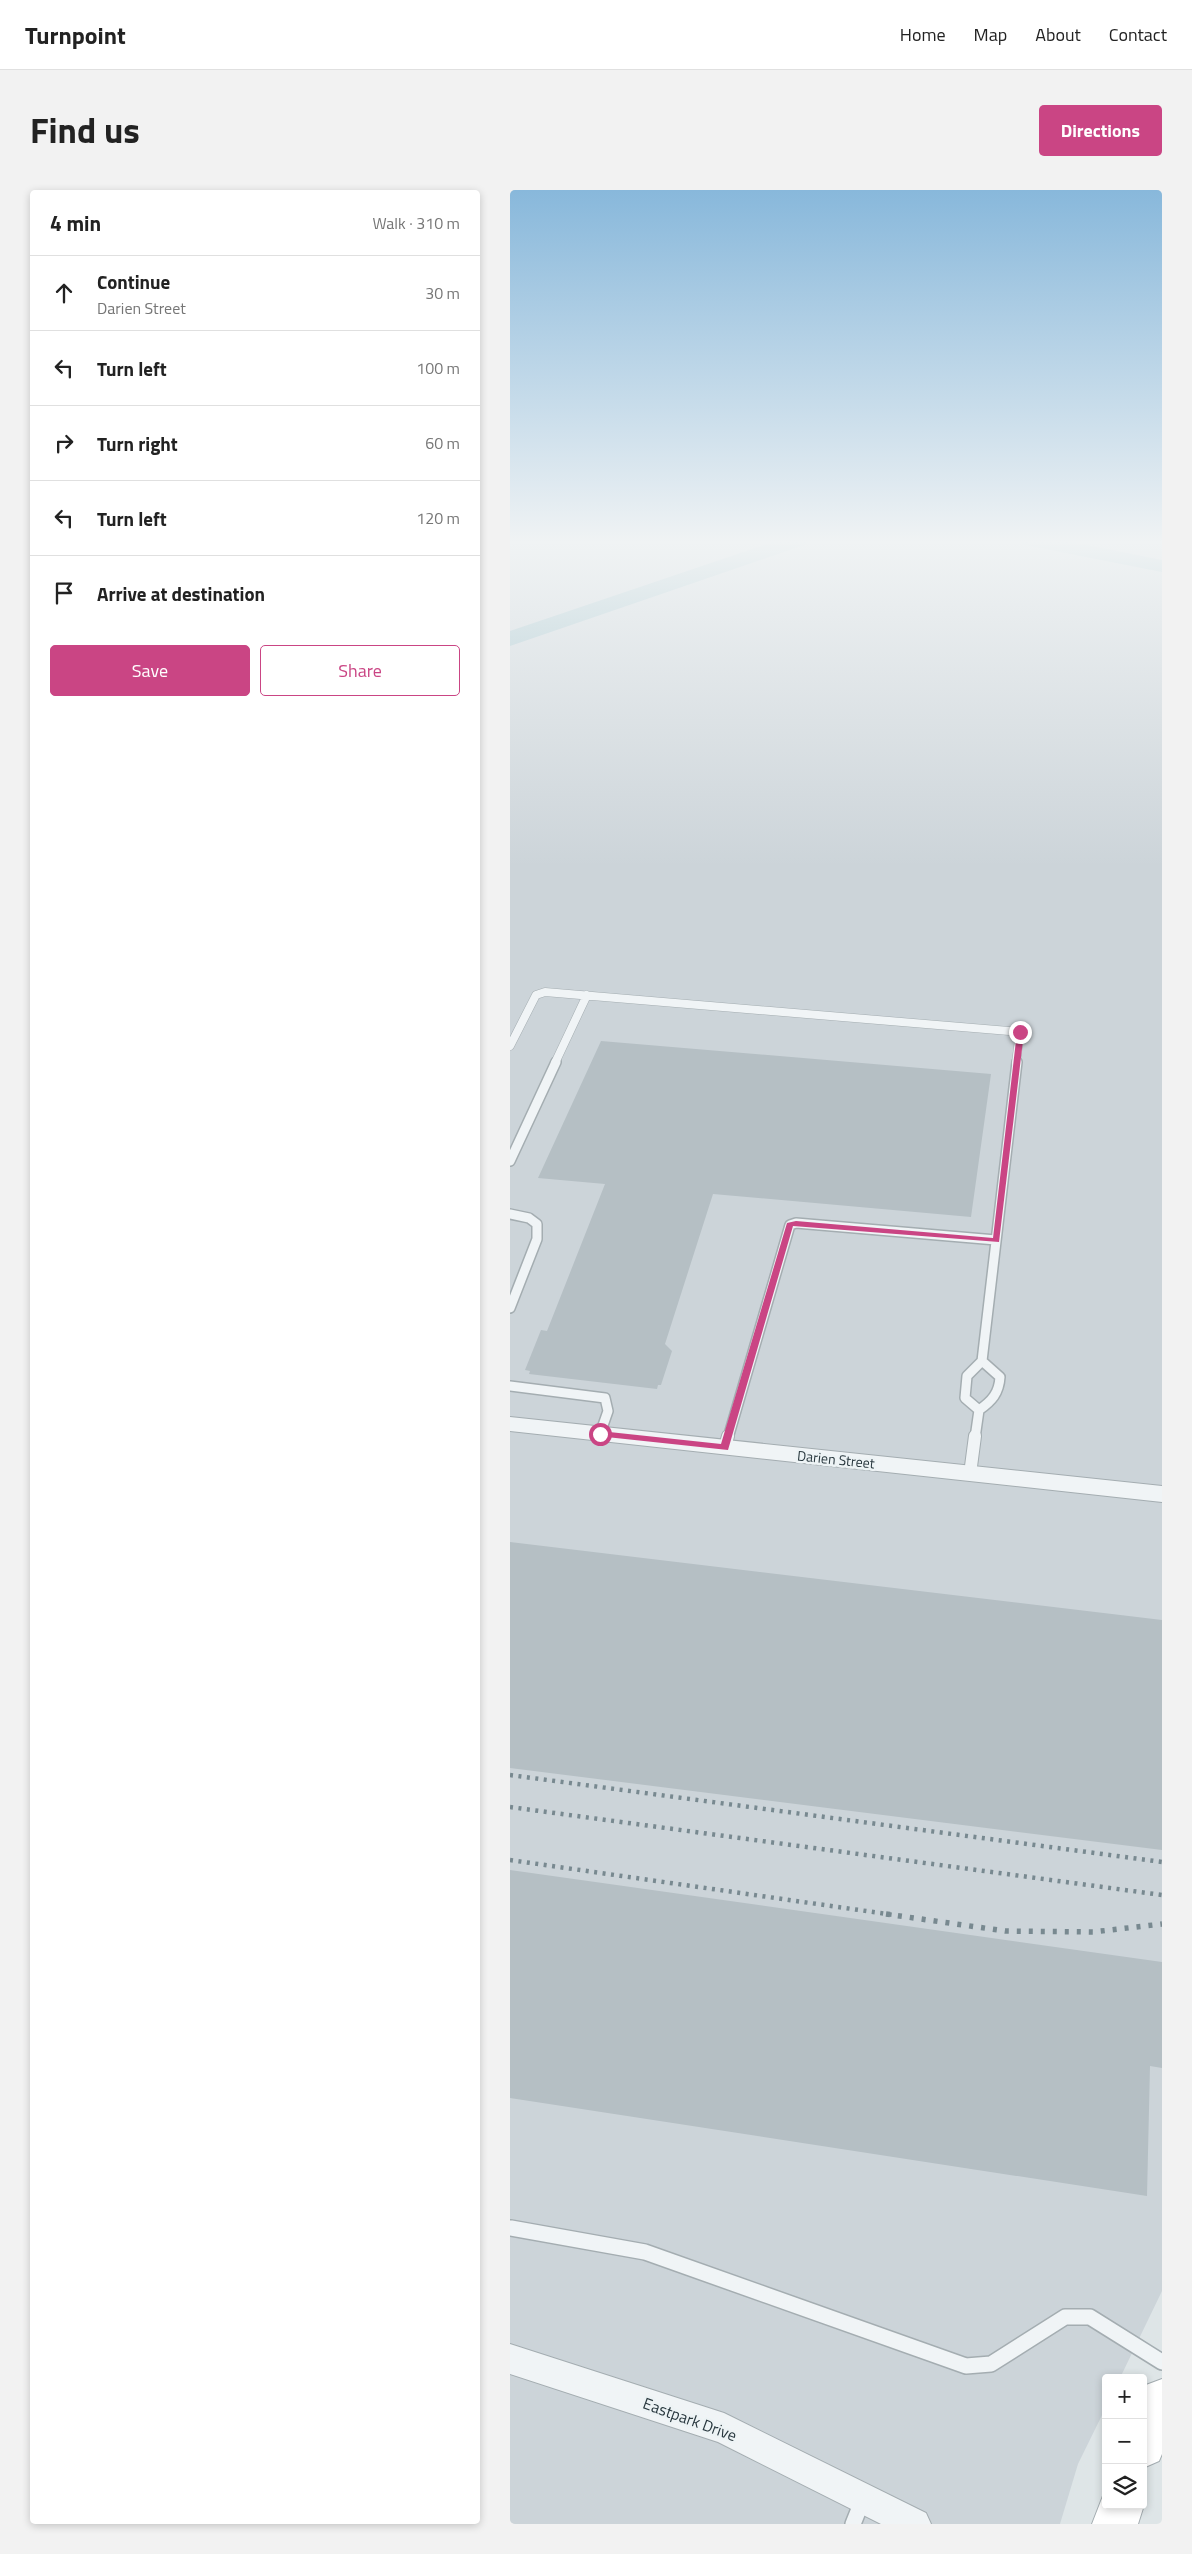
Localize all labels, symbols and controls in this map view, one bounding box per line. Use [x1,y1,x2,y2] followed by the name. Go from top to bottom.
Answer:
[25,17,126,53] text: Turnpoint
[900,21,946,48] text: Home
[974,21,1007,48] text: Map
[1035,21,1081,48] text: About
[1109,21,1167,48] text: Contact
[30,103,140,157] text: Find us
[1039,105,1162,156] button: Directions
[50,207,101,239] text: 4 min
[372,211,460,235] text: Walk · 310 m
[97,267,170,296] text: Continue
[50,279,78,307] icon: ahead
[425,281,460,305] text: 30 m
[97,296,186,320] text: Darien Street
[50,354,78,382] icon: left
[97,354,167,383] text: Turn left
[416,356,460,380] text: 100 m
[50,429,78,457] icon: right
[97,429,178,458] text: Turn right
[425,431,460,455] text: 60 m
[50,504,78,532] icon: left
[97,504,167,533] text: Turn left
[416,506,460,530] text: 120 m
[50,579,78,607] icon: arrive
[97,579,265,608] text: Arrive at destination
[50,645,250,696] button: Save
[260,645,460,696] button: Share
[1009,1021,1032,1044] route end
[589,1423,612,1446] route start
[796,1444,876,1474] street label: Darien Street
[1102,2374,1147,2509] map controls
[1102,2374,1147,2419] button: +
[640,2391,740,2447] street label: Eastpark Drive
[1102,2419,1147,2464] button: −
[1102,2464,1147,2509] button: layers

